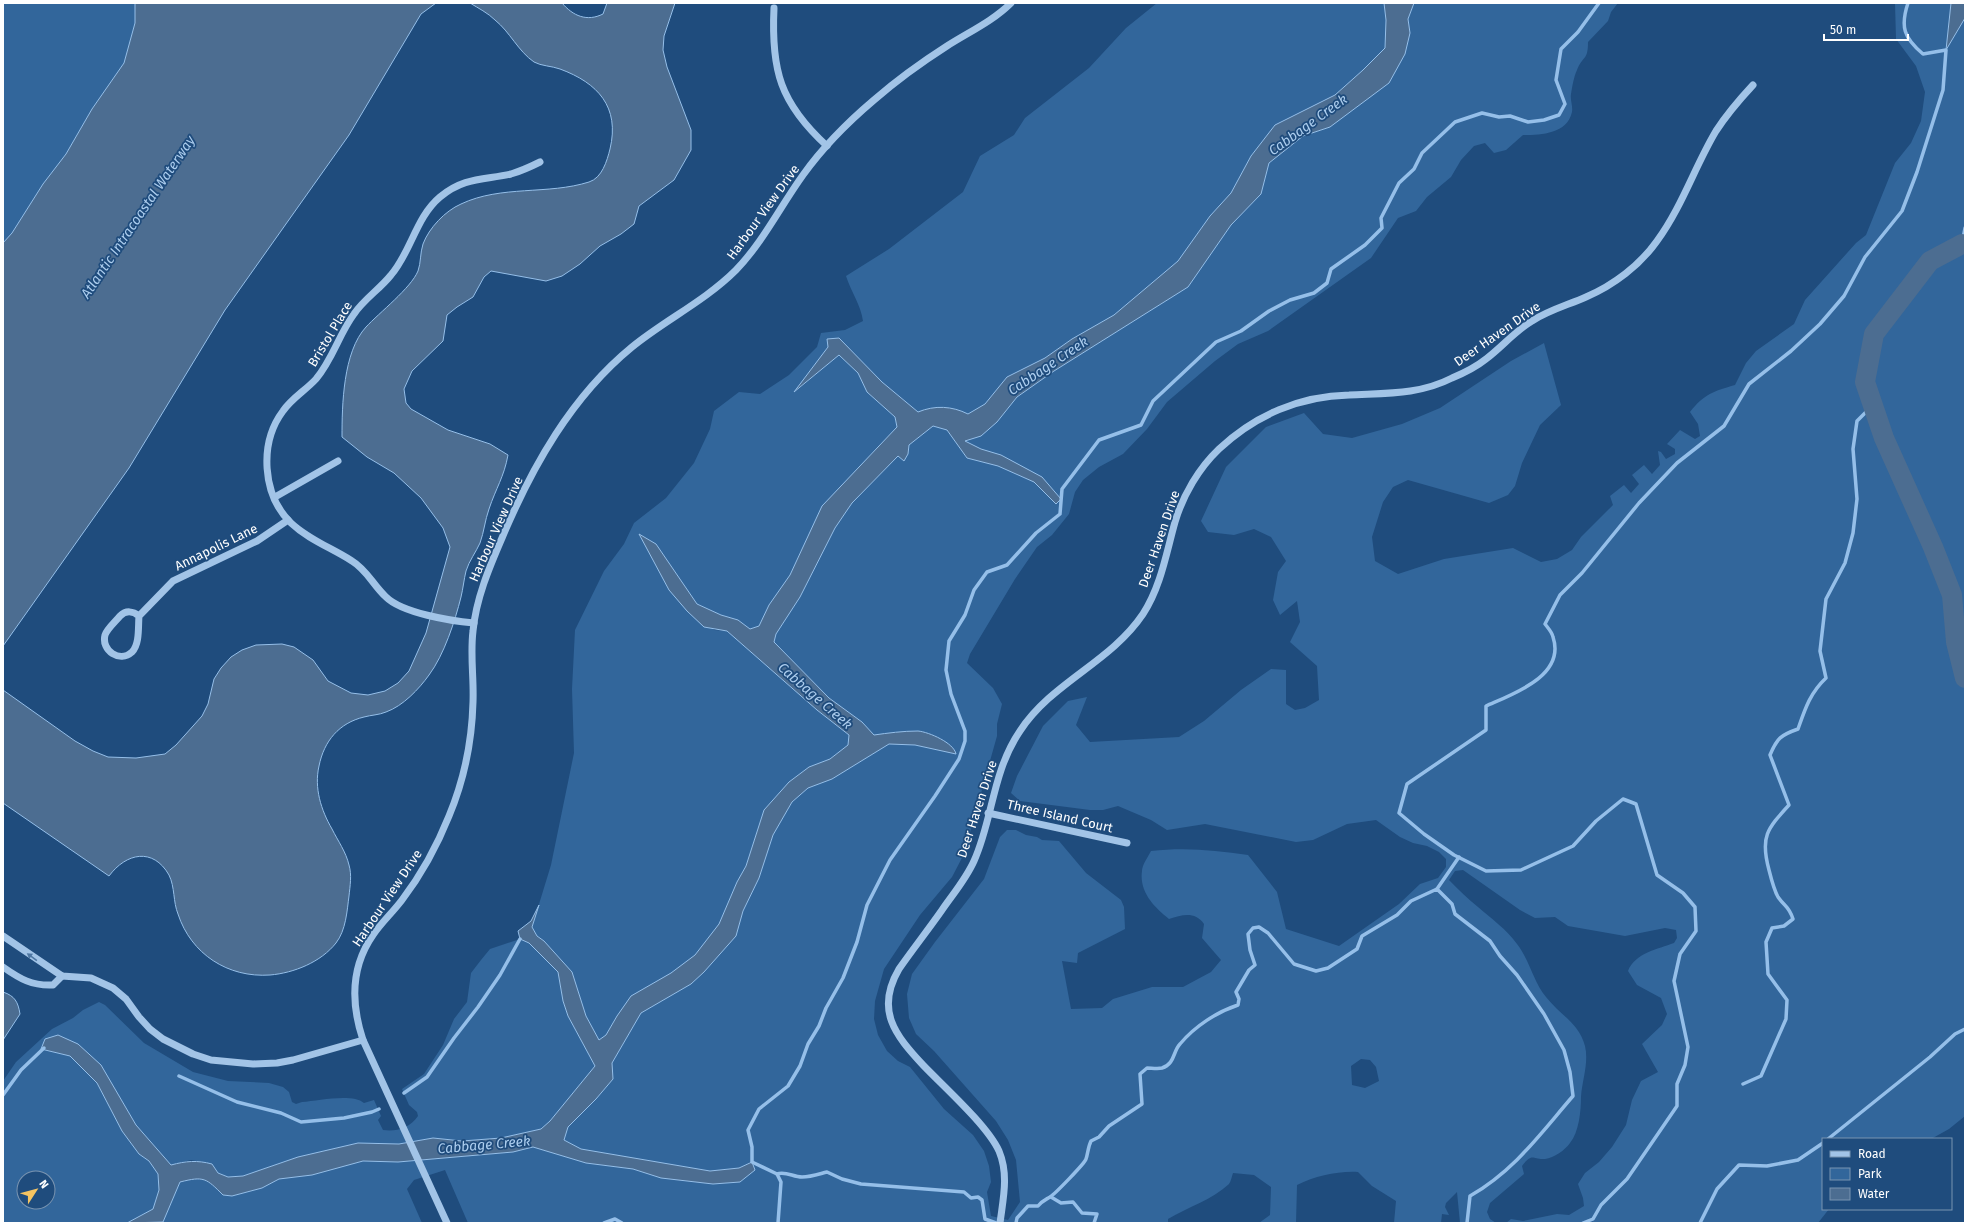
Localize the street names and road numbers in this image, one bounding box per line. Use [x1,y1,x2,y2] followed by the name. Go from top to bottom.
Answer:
[724,162,802,262] street label: Harbour View Drive
[305,299,355,369] street label: Bristol Place
[1451,299,1543,369] street label: Deer Haven Drive
[466,474,526,584] street label: Harbour View Drive
[1135,488,1183,590] street label: Deer Haven Drive
[172,520,260,574] street label: Annapolis Lane
[954,758,1000,860] street label: Deer Haven Drive
[1006,797,1115,836] street label: Three Island Court
[349,847,425,949] street label: Harbour View Drive

